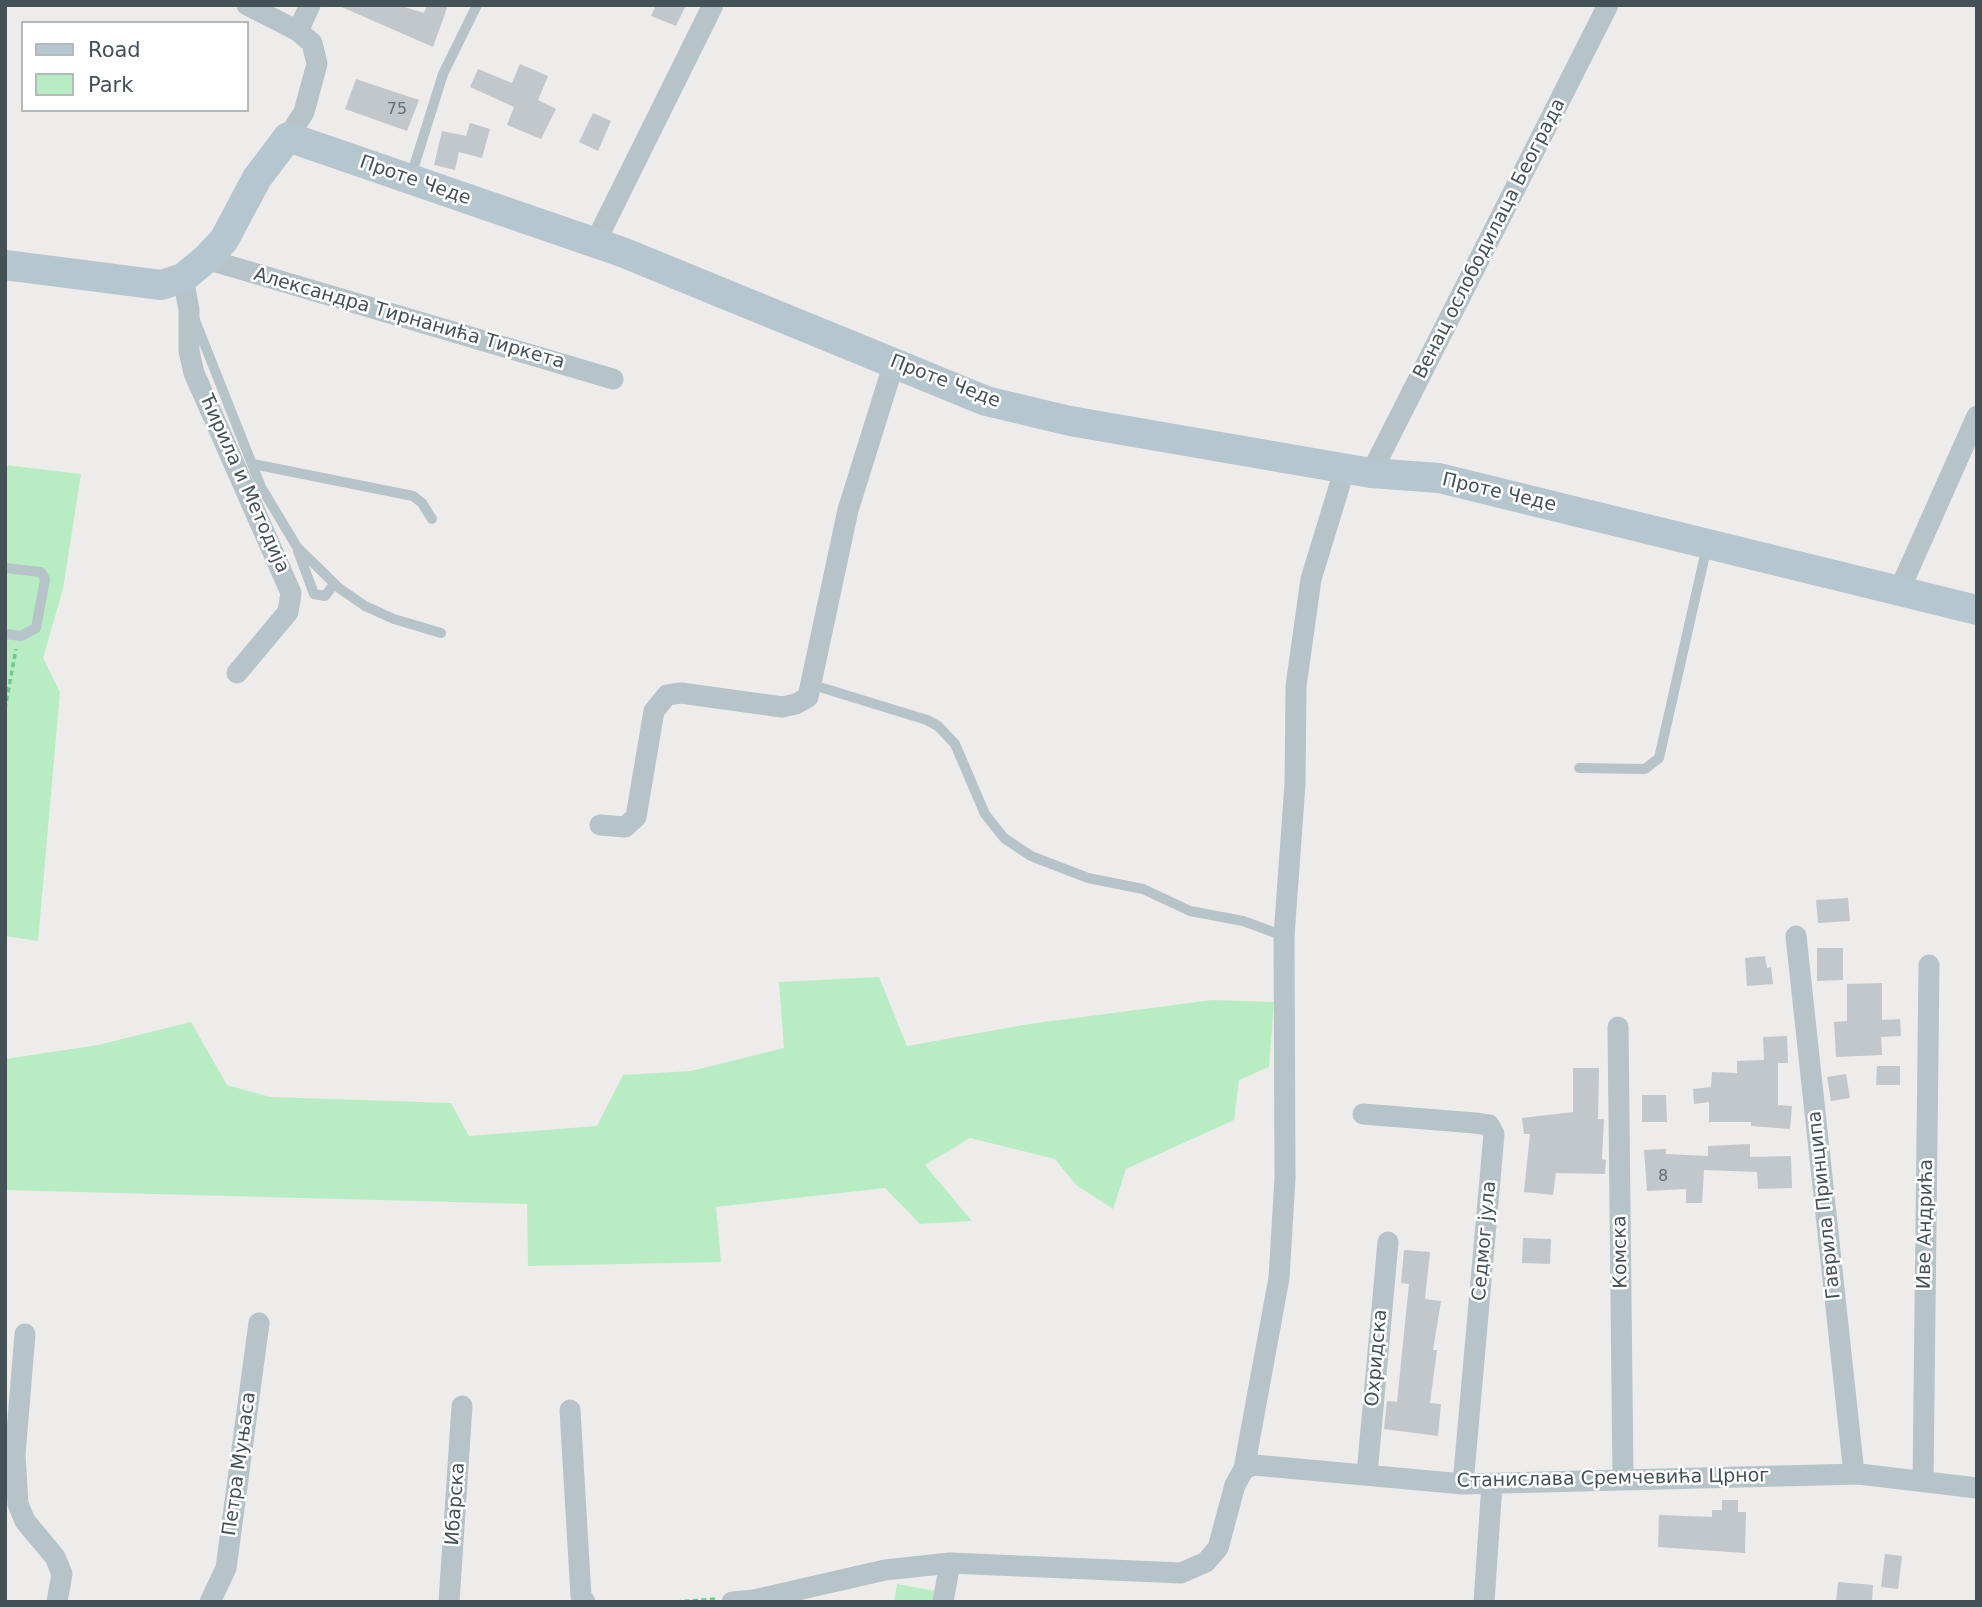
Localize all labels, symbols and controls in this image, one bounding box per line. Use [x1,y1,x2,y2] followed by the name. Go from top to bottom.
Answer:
[21,21,248,112] legend
[88,38,141,62] text: Road
[88,73,133,97] text: Park
[1409,95,1571,383] street label: Венац ослободилаца Београда
[387,100,407,120] house number: 75
[356,151,474,211] street label: Проте Чеде
[251,264,567,374] street label: Александра Тирнанића Тиркета
[887,351,1003,413] street label: Проте Чеде
[194,391,294,577] street label: Ћирила и Методија
[1440,469,1558,517] street label: Проте Чеде
[1804,1110,1846,1300] street label: Гаврила Принципа
[1913,1159,1939,1289] street label: Иве Андрића
[1658,1167,1668,1187] house number: 8
[1468,1180,1502,1302] street label: Седмог јула
[1609,1215,1633,1289] street label: Комска
[1361,1309,1393,1407] street label: Охридска
[219,1391,261,1537] street label: Петра Муњаса
[442,1462,470,1546] street label: Ибарска
[1457,1465,1769,1493] street label: Станислава Сремчевића Црног

